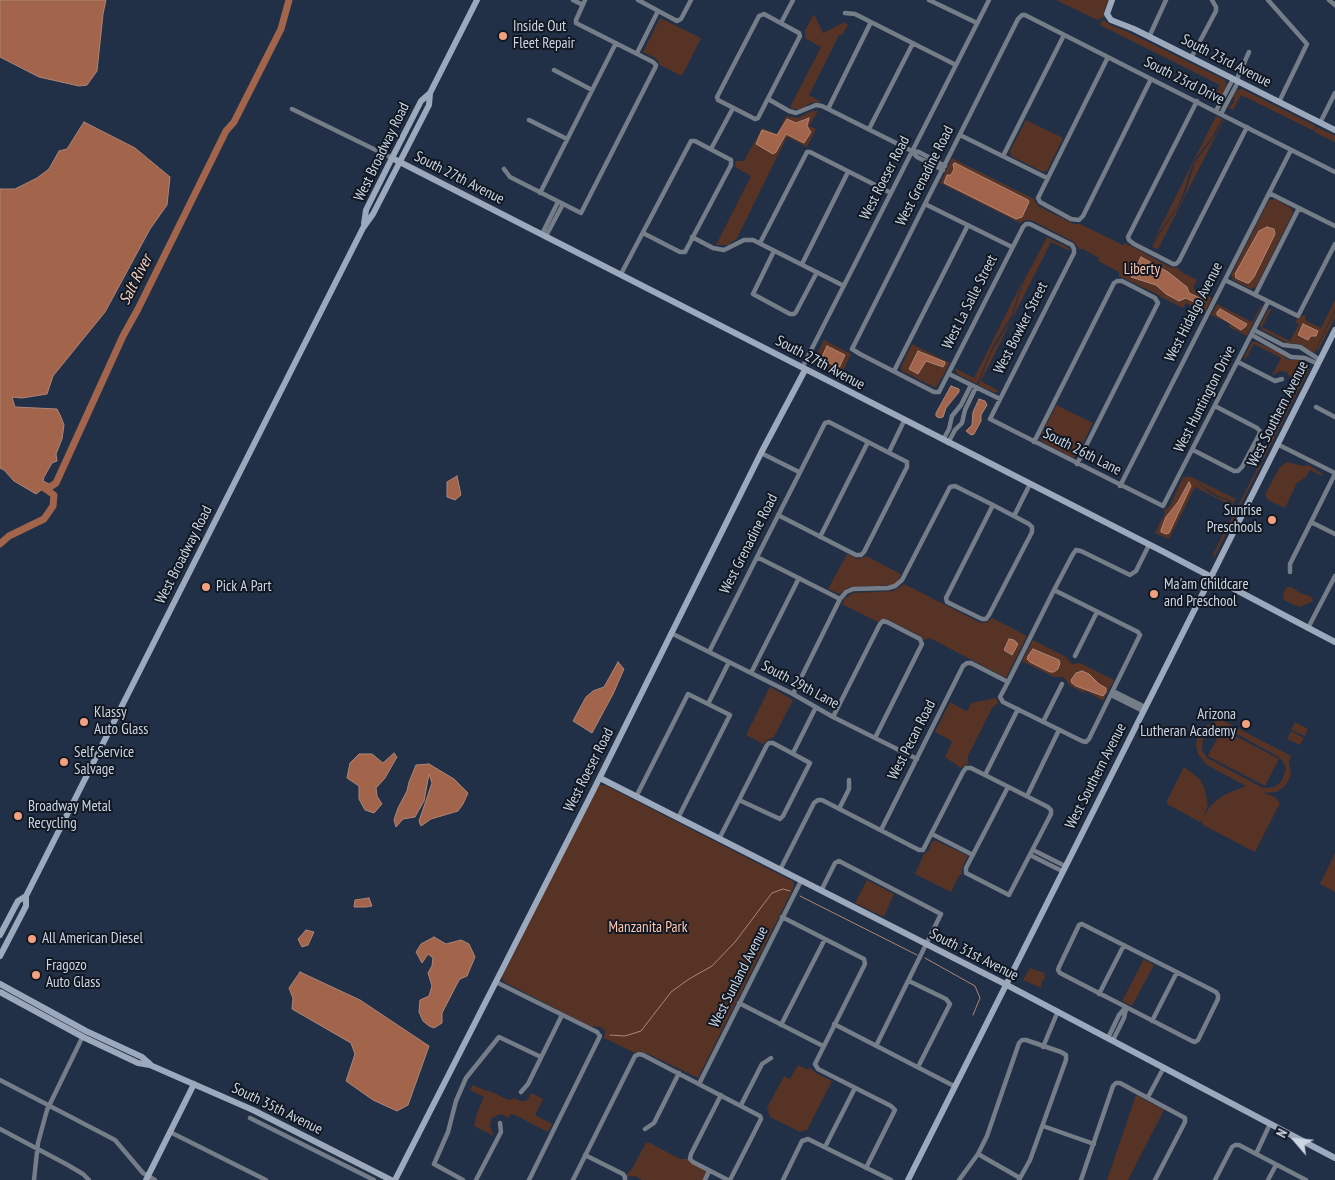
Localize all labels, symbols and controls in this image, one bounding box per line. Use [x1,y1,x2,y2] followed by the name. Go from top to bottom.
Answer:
[513,18,575,53] place label: Inside Out Fleet Repair
[497,30,509,42] marker: Inside Out Fleet Repair
[1178,31,1274,91] street label: South 23rd Avenue
[1141,53,1227,109] street label: South 23rd Drive
[350,100,414,204] street label: West Broadway Road
[892,123,958,229] street label: West Grenadine Road
[856,133,914,223] street label: West Roeser Road
[411,148,507,208] street label: South 27th Avenue
[115,252,157,308] water label: Salt River
[939,252,1001,352] street label: West La Salle Street
[1161,259,1227,365] street label: West Hidalgo Avenue
[1124,261,1160,279] park label: Liberty
[990,279,1052,377] street label: West Bowker Street
[772,332,868,394] street label: South 27th Avenue
[1170,343,1240,455] street label: West Huntington Drive
[1244,358,1312,470] street label: West Southern Avenue
[1040,425,1124,479] street label: South 26th Lane
[716,491,782,597] street label: West Grenadine Road
[1207,502,1262,537] place label: Sunrise Preschools
[152,503,216,607] street label: West Broadway Road
[1266,514,1278,526] marker: Sunrise Preschools
[1164,576,1249,611] place label: Ma'am Childcare and Preschool
[216,578,272,596] place label: Pick A Part
[200,581,212,593] marker: Pick A Part
[1148,588,1160,600] marker: Ma'am Childcare and Preschool
[758,657,842,713] street label: South 29th Lane
[884,697,940,783] street label: West Pecan Road
[94,704,148,739] place label: Klassy Auto Glass
[1140,706,1236,741] place label: Arizona Lutheran Academy
[78,716,90,728] marker: Klassy Auto Glass
[1240,718,1252,730] marker: Arizona Lutheran Academy
[1062,720,1130,832] street label: West Southern Avenue
[560,725,618,815] street label: West Roeser Road
[74,744,134,779] place label: Self Service Salvage
[58,756,70,768] marker: Self Service Salvage
[28,798,111,833] place label: Broadway Metal Recycling
[12,810,24,822] marker: Broadway Metal Recycling
[609,919,687,937] park label: Manzanita Park
[706,923,772,1031] street label: West Sunland Avenue
[927,925,1021,985] street label: South 31st Avenue
[42,930,143,948] place label: All American Diesel
[26,933,38,945] marker: All American Diesel
[46,957,100,992] place label: Fragozo Auto Glass
[30,969,42,981] marker: Fragozo Auto Glass
[229,1079,325,1139] street label: South 35th Avenue
[1270,1115,1320,1165] north arrow
[1272,1126,1291,1141] text: N

